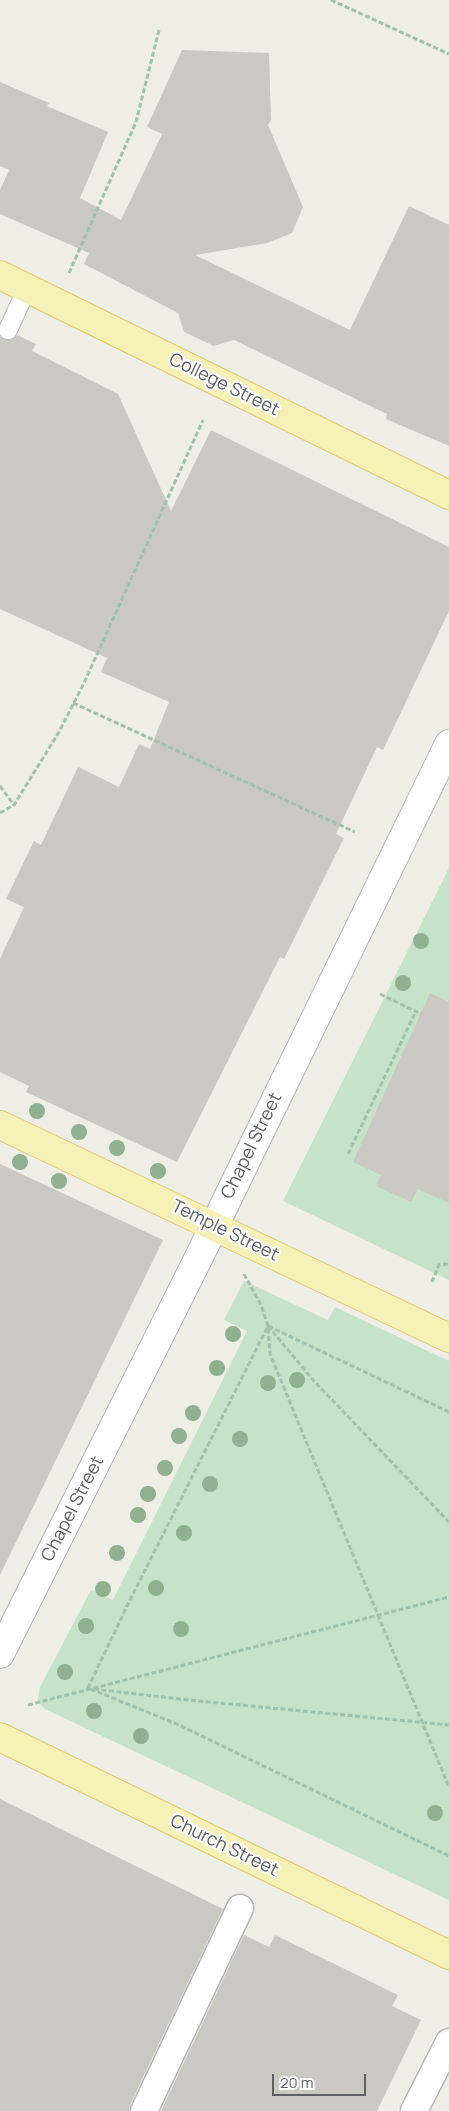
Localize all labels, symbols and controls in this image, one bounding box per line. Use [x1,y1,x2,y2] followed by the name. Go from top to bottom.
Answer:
[165,349,283,421] street label: College Street
[217,1089,287,1203] street label: Chapel Street
[168,1196,282,1266] street label: Temple Street
[37,1453,109,1565] street label: Chapel Street
[166,1810,282,1882] street label: Church Street
[274,2064,368,2096] scale bar
[280,2072,313,2093] text: 20 m

